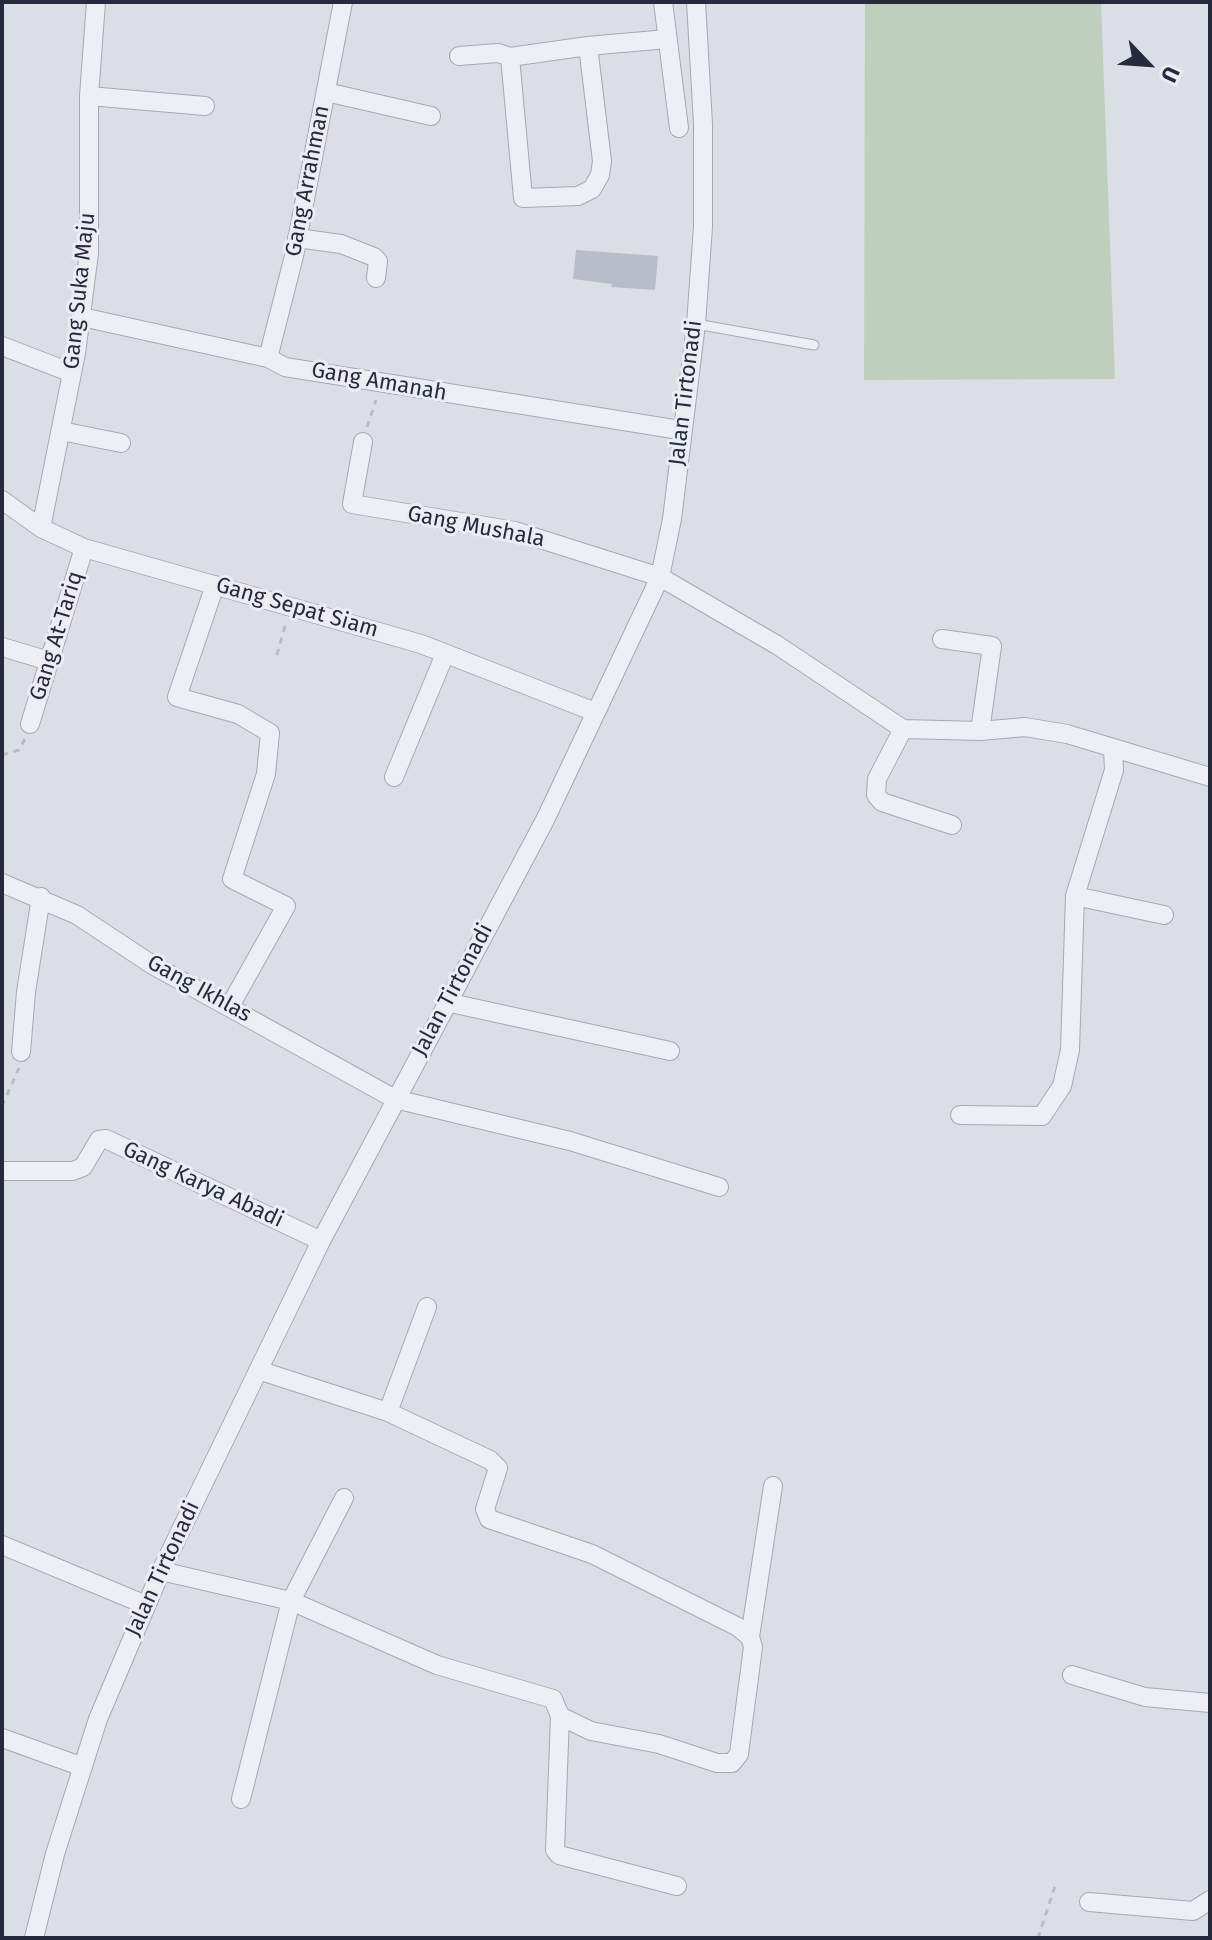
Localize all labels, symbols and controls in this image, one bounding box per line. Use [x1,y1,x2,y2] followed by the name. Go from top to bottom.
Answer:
[1108,24,1188,104] north arrow
[1155,62,1185,87] text: U
[280,103,336,259] street label: Gang Arrahman
[59,211,101,371] street label: Gang Suka Maju
[664,319,708,467] street label: Jalan Tirtonadi
[309,357,449,407] street label: Gang Amanah
[405,501,547,553] street label: Gang Mushala
[25,568,89,704] street label: Gang At-Tariq
[213,572,381,644] street label: Gang Sepat Siam
[407,919,499,1061] street label: Jalan Tirtonadi
[142,950,256,1028] street label: Gang Ikhlas
[118,1136,288,1234] street label: Gang Karya Abadi
[120,1497,206,1641] street label: Jalan Tirtonadi

